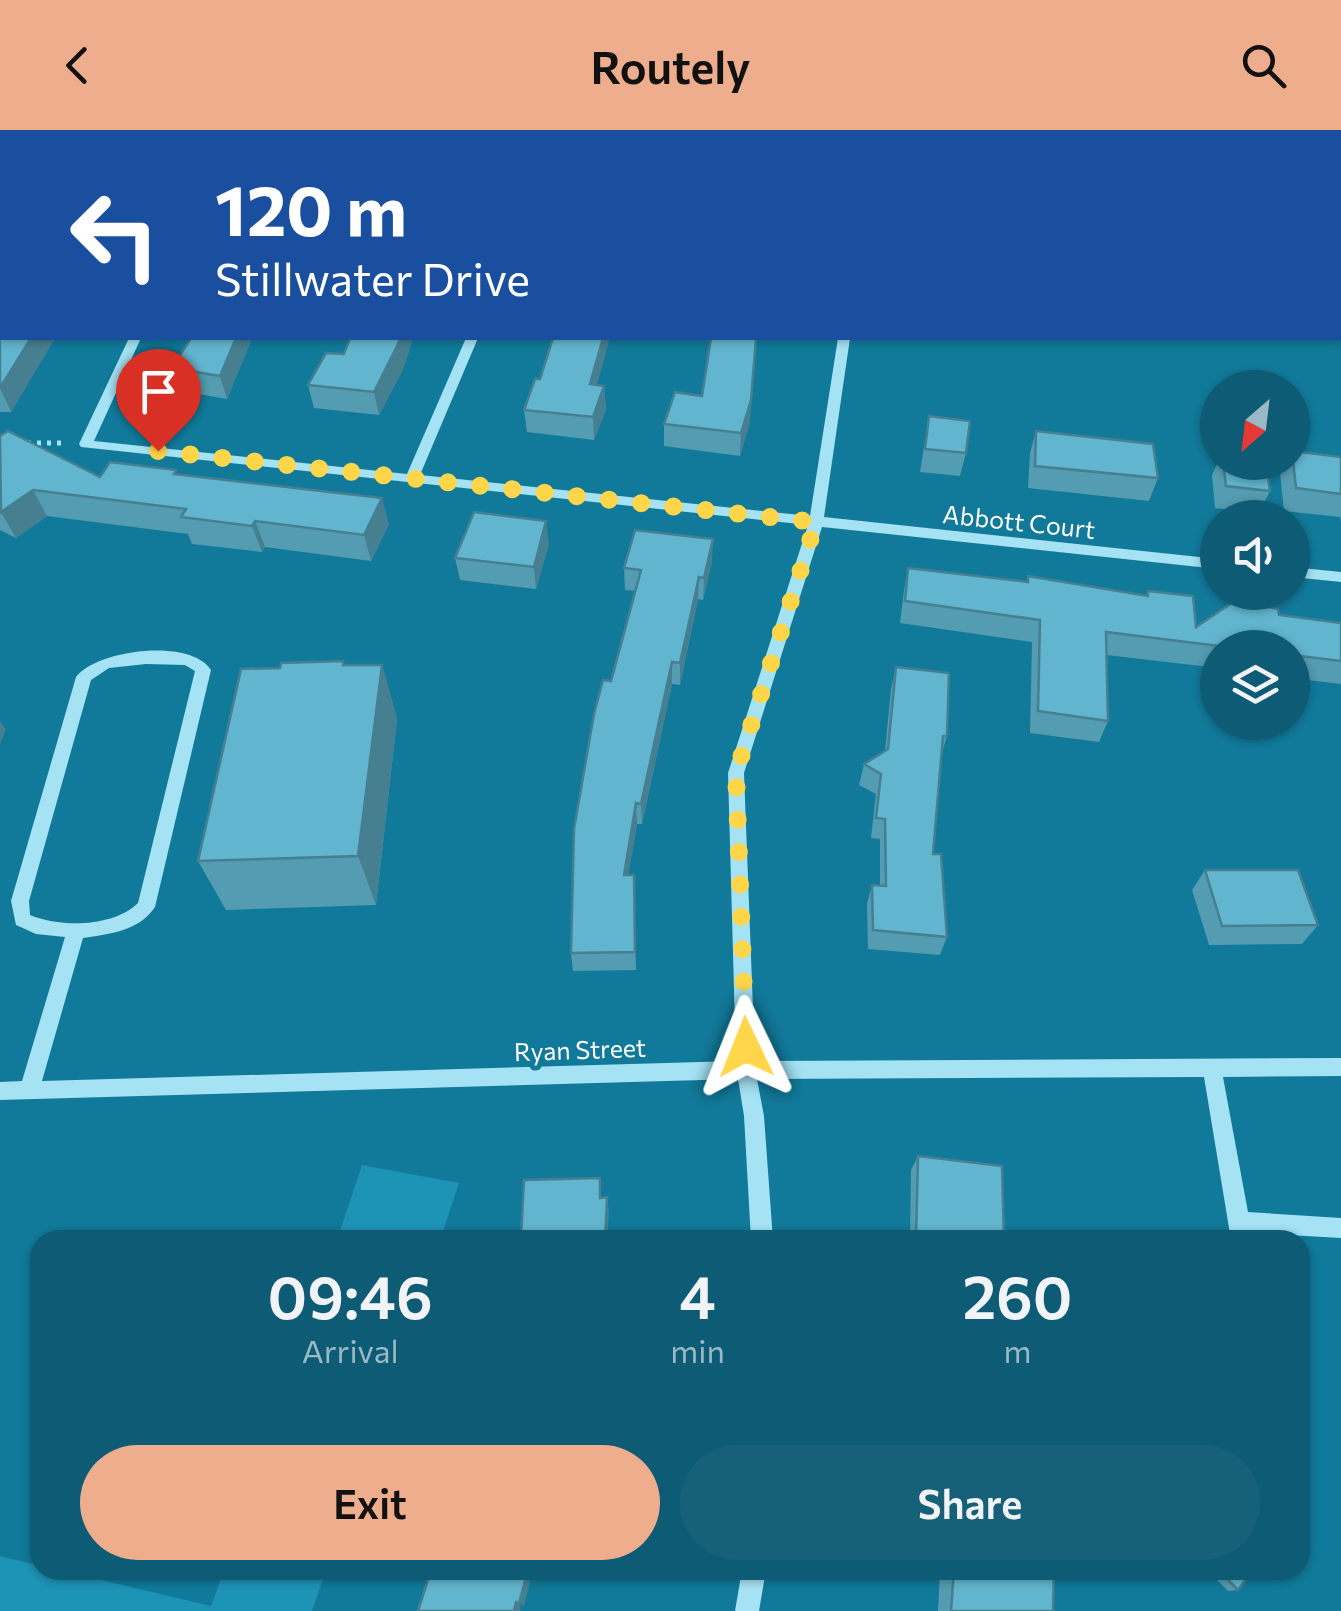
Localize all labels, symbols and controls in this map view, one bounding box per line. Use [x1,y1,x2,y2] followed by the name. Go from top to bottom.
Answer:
[50,38,105,93] icon: back
[590,38,751,93] text: Routely
[1236,38,1291,93] icon: search
[215,165,407,250] text: 120 m
[50,170,180,300] icon: left
[215,250,530,305] text: Stillwater Drive
[116,349,201,452] pin
[131,364,186,419] icon: arrive
[1200,370,1310,480] north arrow
[1200,370,1310,740] map controls
[941,498,1097,544] street label: Abbott Court
[1200,500,1310,610] button: sound
[1200,630,1310,740] button: layers
[694,995,798,1099] position arrow
[513,1032,647,1066] street label: Ryan Street
[268,1258,433,1331] text: 09:46
[679,1258,716,1331] text: 4
[962,1258,1072,1331] text: 260
[302,1330,399,1370] text: Arrival
[670,1330,725,1370] text: min
[1003,1330,1031,1370] text: m
[80,1445,660,1560] button: Exit
[680,1445,1260,1560] button: Share

